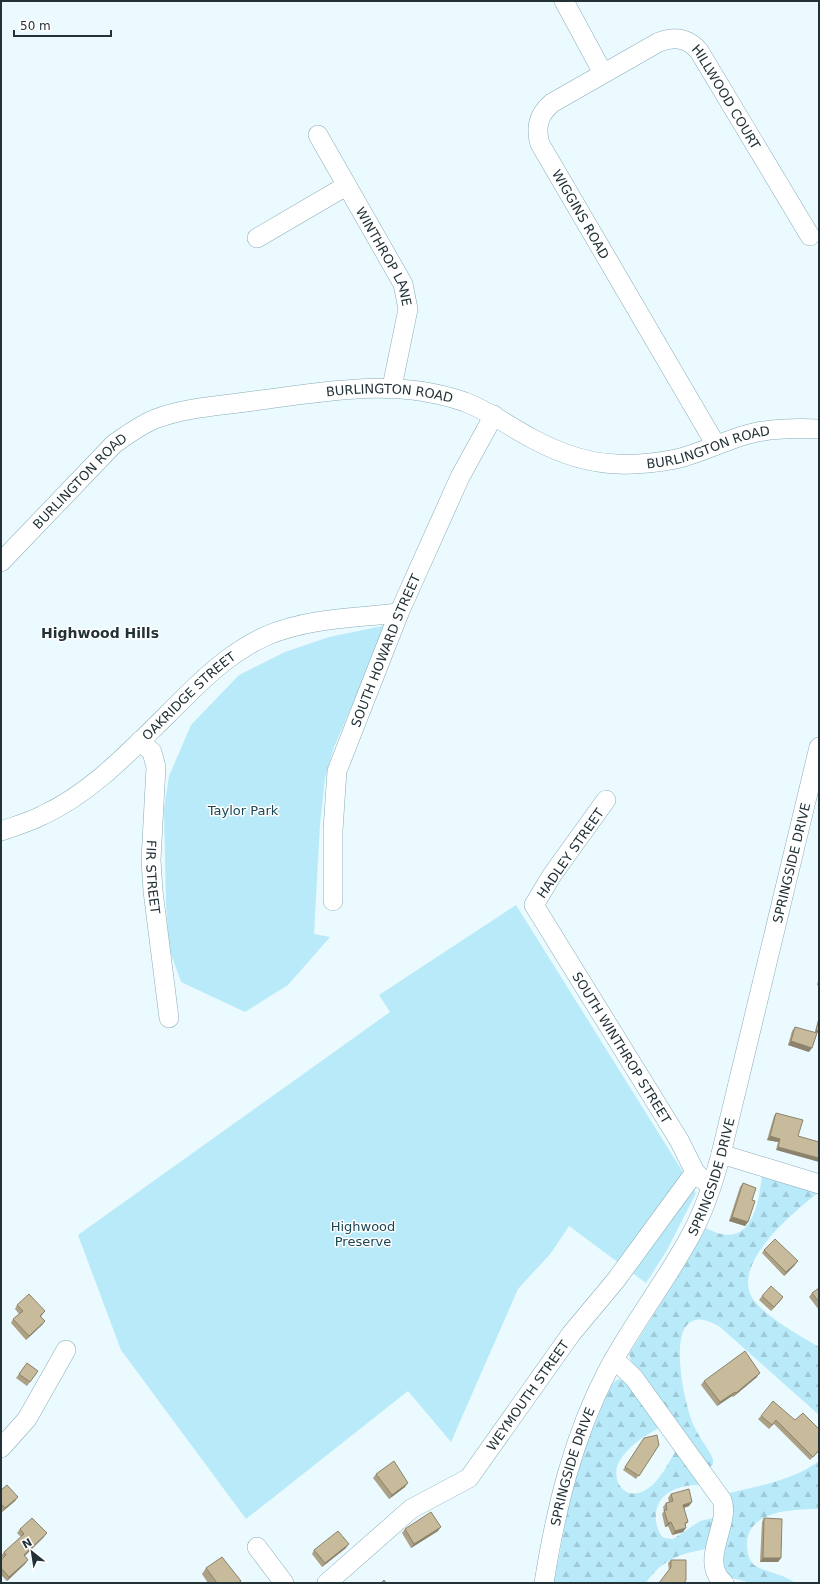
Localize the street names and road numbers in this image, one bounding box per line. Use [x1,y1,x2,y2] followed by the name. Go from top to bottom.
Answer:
[689,42,763,152] street label: HILLWOOD COURT
[549,167,612,262] street label: WIGGINS ROAD
[353,205,414,308] street label: WINTHROP LANE
[325,381,455,406] street label: BURLINGTON ROAD
[646,423,771,471] street label: BURLINGTON ROAD
[30,430,130,532] street label: BURLINGTON ROAD
[348,572,424,729] street label: SOUTH HOWARD STREET
[139,649,238,743] street label: OAKRIDGE STREET
[770,801,813,925] street label: SPRINGSIDE DRIVE
[534,806,607,901] street label: HADLEY STREET
[143,840,163,915] street label: FIR STREET
[569,969,674,1126] street label: SOUTH WINTHROP STREET
[685,1116,737,1238] street label: SPRINGSIDE DRIVE
[484,1338,572,1454] street label: WEYMOUTH STREET
[548,1405,598,1527] street label: SPRINGSIDE DRIVE

